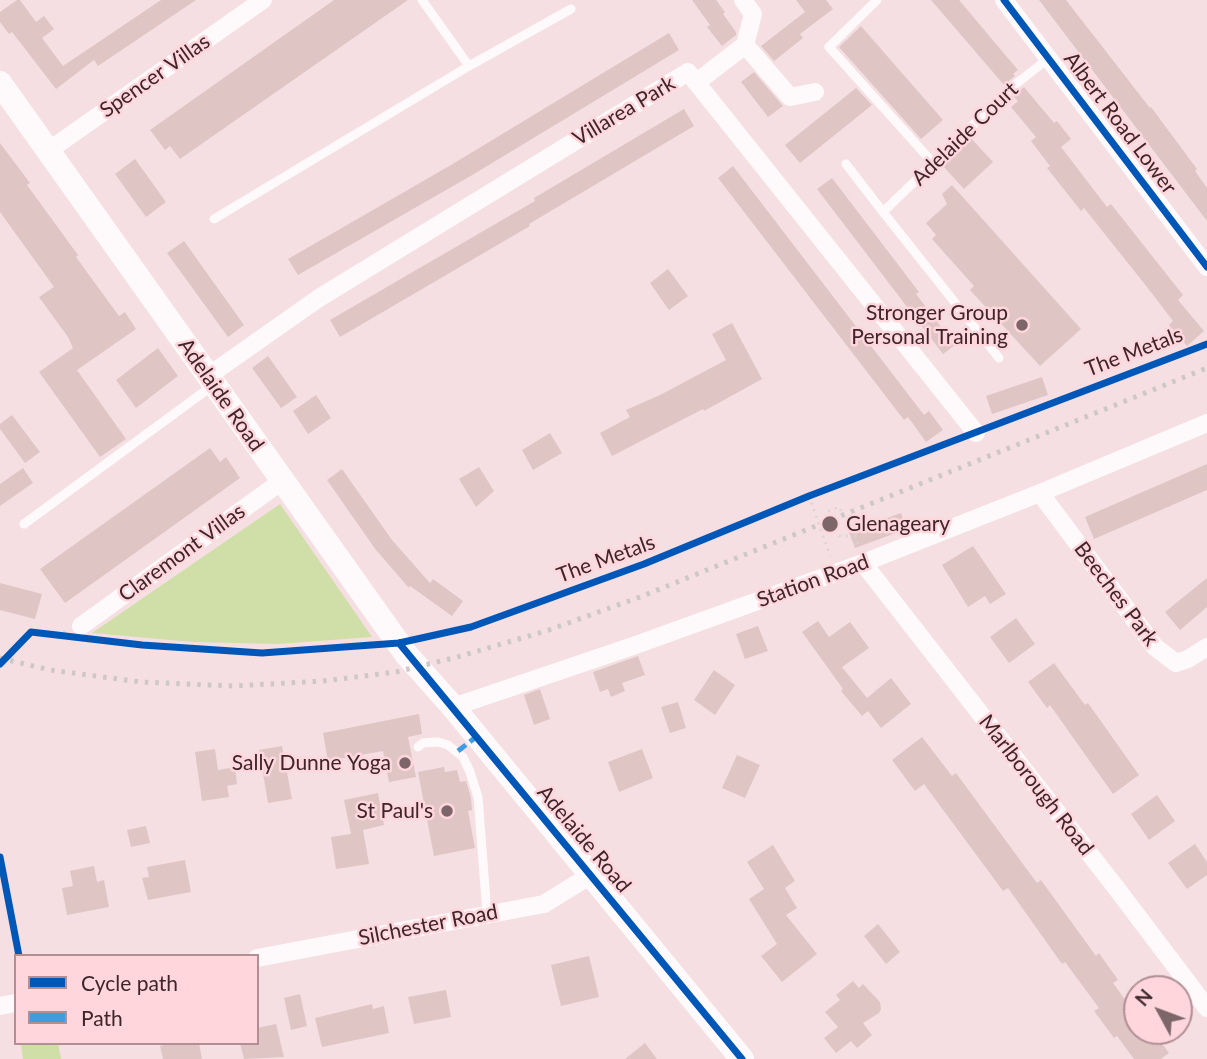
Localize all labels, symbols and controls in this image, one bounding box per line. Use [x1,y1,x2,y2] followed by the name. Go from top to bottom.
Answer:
[95,29,215,123] street label: Spencer Villas
[1058,47,1182,199] street label: Albert Road Lower
[568,71,680,151] street label: Villarea Park
[907,77,1023,191] street label: Adelaide Court
[851,300,1008,350] place label: Stronger Group Personal Training
[1014,317,1030,333] marker: Stronger Group Personal Training
[1082,322,1186,382] street label: The Metals
[173,334,269,456] street label: Adelaide Road
[114,499,250,607] street label: Claremont Villas
[846,511,950,537] place label: Glenageary
[820,514,840,534] marker: Glenageary
[553,530,659,588] street label: The Metals
[1069,537,1163,651] street label: Beeches Park
[754,549,872,613] street label: Station Road
[973,710,1099,860] street label: Marlborough Road
[232,750,391,776] place label: Sally Dunne Yoga
[397,755,413,771] marker: Sally Dunne Yoga
[532,780,636,898] street label: Adelaide Road
[357,798,433,824] place label: St Paul's
[439,803,455,819] marker: St Paul's
[356,899,500,951] street label: Silchester Road
[14,954,259,1045] legend
[81,970,178,995] text: Cycle path
[1123,975,1193,1045] north arrow
[1130,984,1157,1010] text: N
[81,1005,123,1030] text: Path

